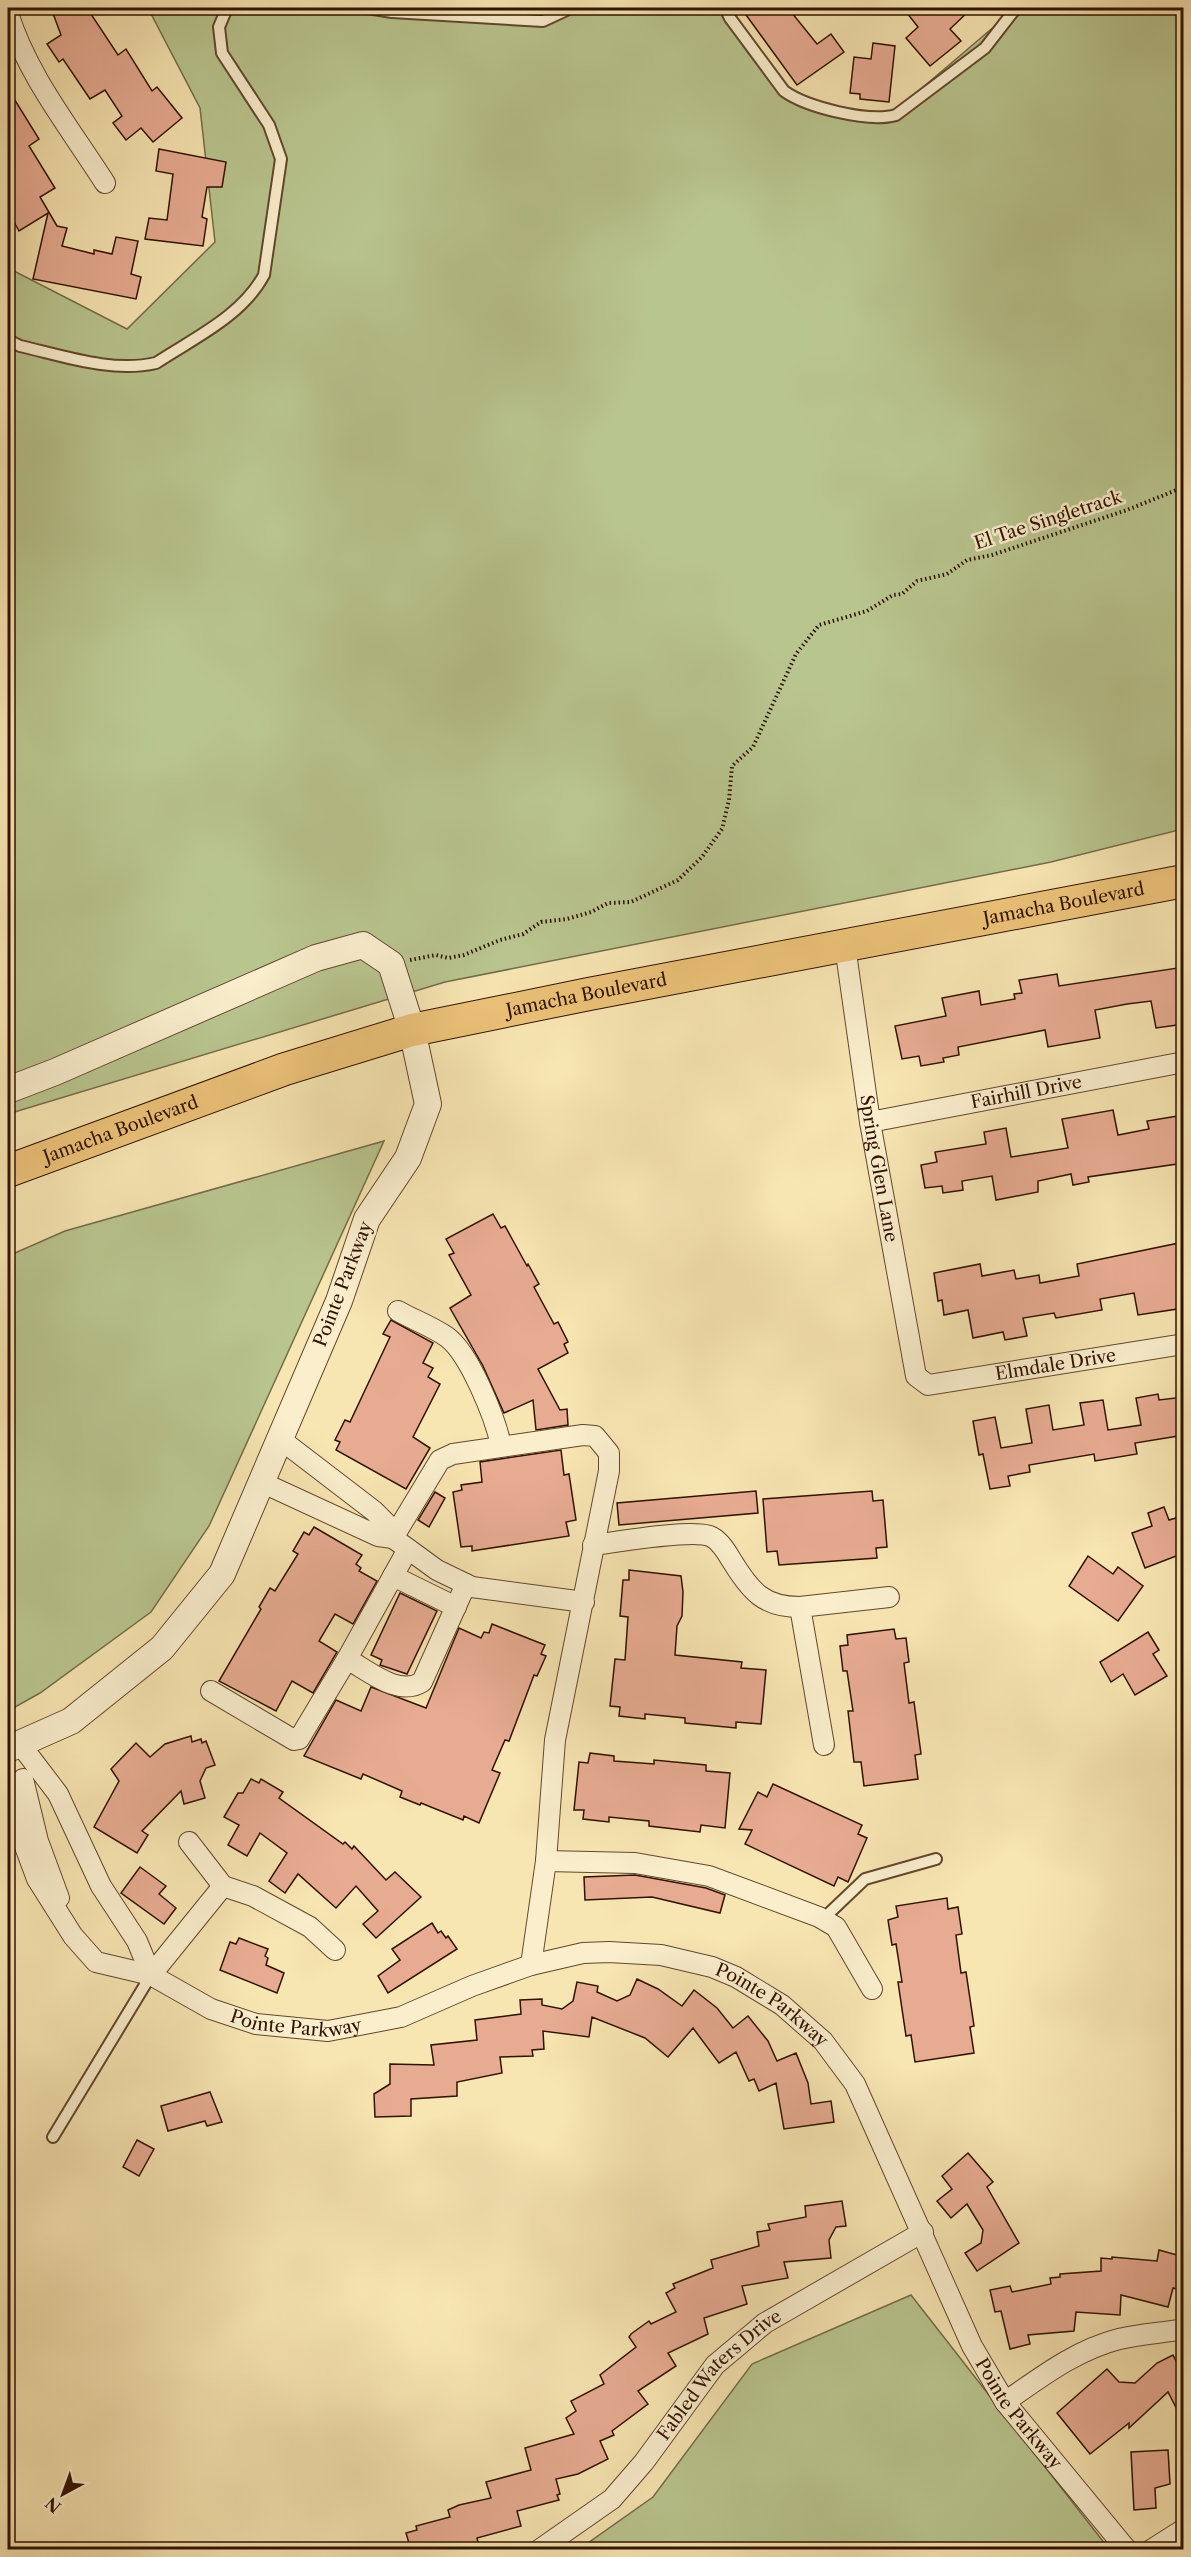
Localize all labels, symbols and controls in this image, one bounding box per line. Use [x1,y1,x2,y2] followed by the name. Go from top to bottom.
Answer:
[971,485,1126,554] street label: El Tae Singletrack
[978,878,1146,930] street label: Jamacha Boulevard
[501,968,669,1022] street label: Jamacha Boulevard
[969,1071,1084,1114] street label: Fairhill Drive
[37,1091,201,1169] street label: Jamacha Boulevard
[855,1093,903,1244] street label: Spring Glen Lane
[309,1217,377,1350] street label: Pointe Parkway
[993,1344,1117,1385] street label: Elmdale Drive
[712,1959,833,2052] street label: Pointe Parkway
[227,2005,364,2042] street label: Pointe Parkway
[653,2305,785,2445] street label: Fabled Waters Drive
[971,2354,1067,2474] street label: Pointe Parkway
[33,2464,93,2524] north arrow
[41,2493,65,2517] text: N

